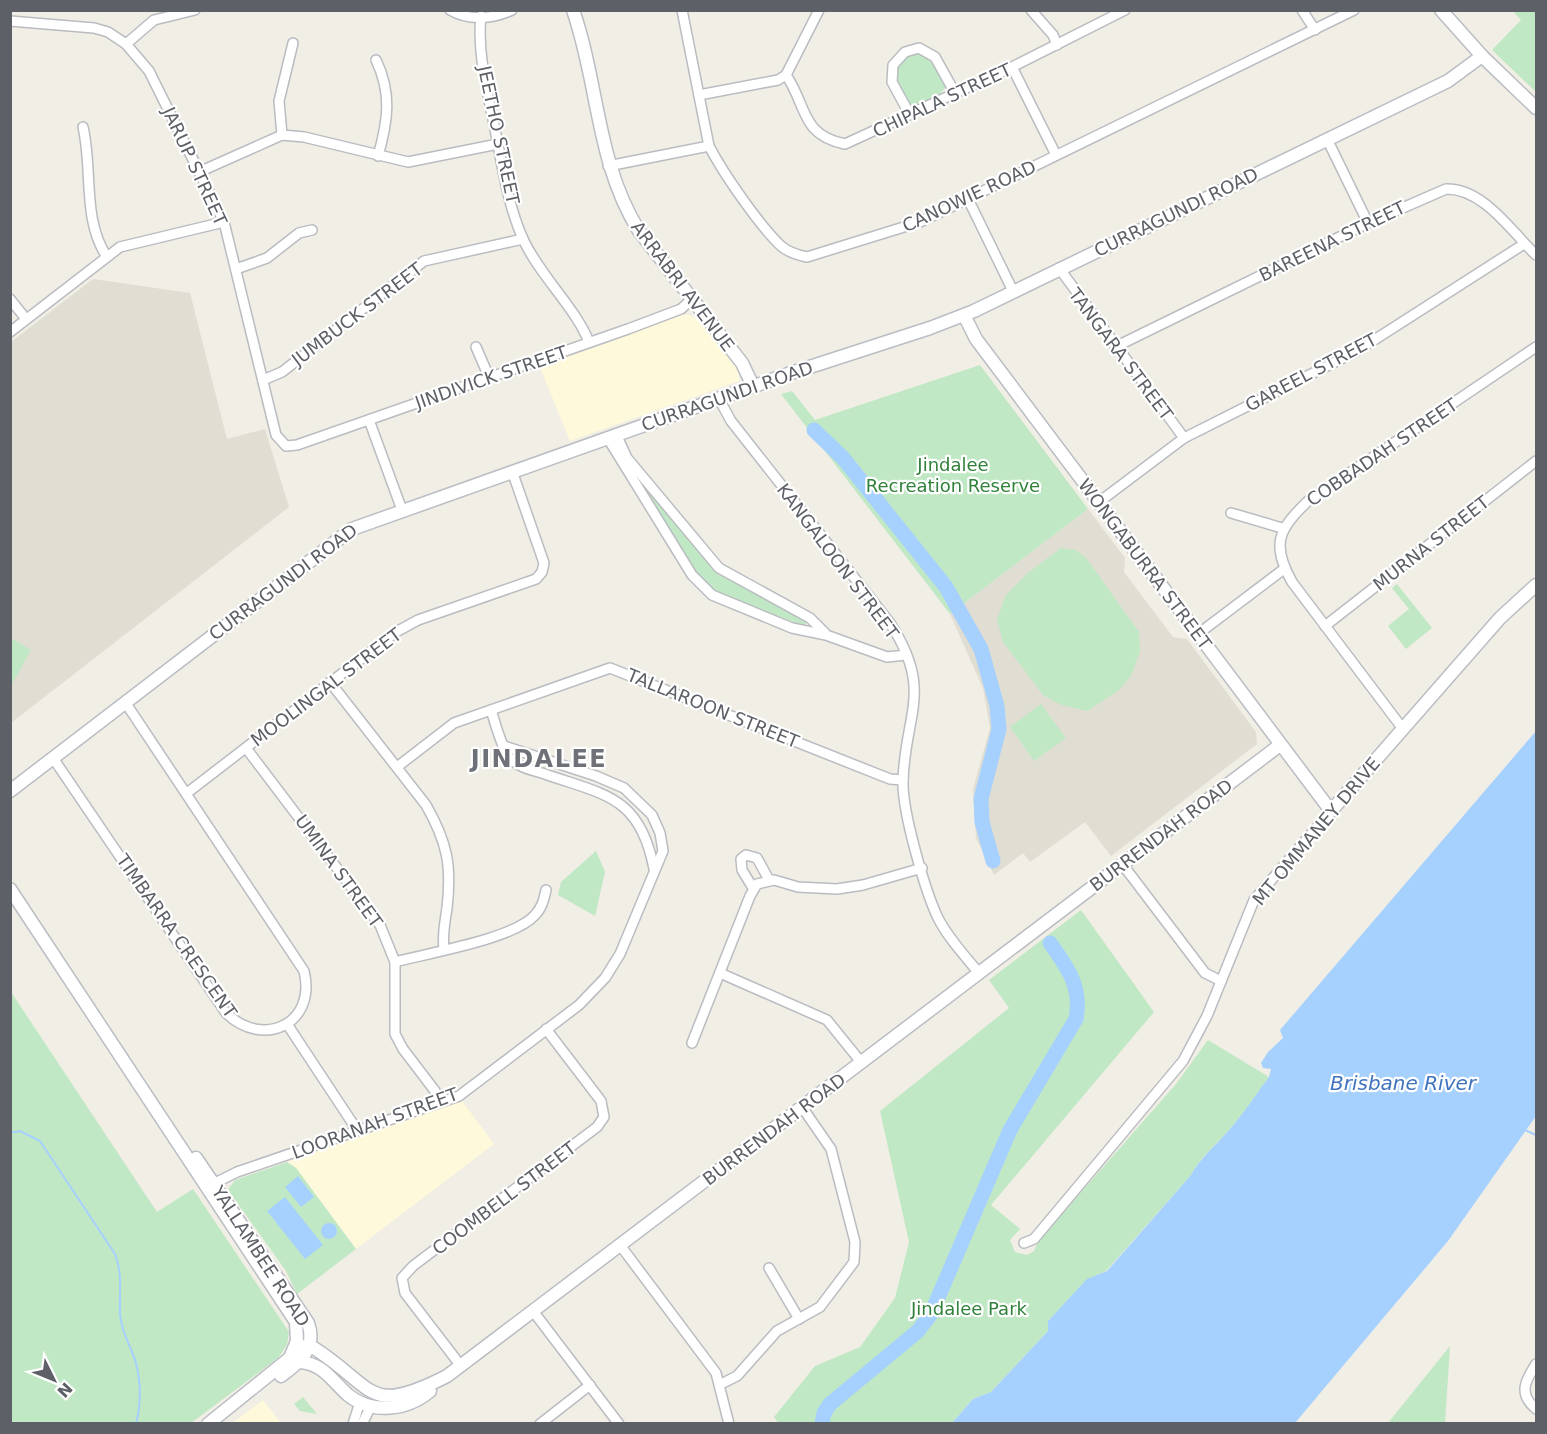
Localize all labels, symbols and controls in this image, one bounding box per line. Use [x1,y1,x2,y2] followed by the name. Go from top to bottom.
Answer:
[869,58,1016,141] street label: CHIPALA STREET
[474,63,524,207] street label: JEETHO STREET
[158,103,232,229] street label: JARUP STREET
[899,156,1039,236] street label: CANOWIE ROAD
[1090,163,1262,261] street label: CURRAGUNDI ROAD
[1255,196,1409,286] street label: BAREENA STREET
[627,217,739,355] street label: ARRABRI AVENUE
[287,257,427,371] street label: JUMBUCK STREET
[1064,283,1178,425] street label: TANGARA STREET
[1242,328,1381,416] street label: GAREEL STREET
[411,341,571,413] street label: JINDIVICK STREET
[638,357,816,435] street label: CURRAGUNDI ROAD
[1303,393,1462,510] street label: COBBADAH STREET
[866,454,1040,496] park label: Jindalee Recreation Reserve
[1074,475,1217,654] street label: WONGABURRA STREET
[773,479,904,644] street label: KANGALOON STREET
[1369,491,1494,595] street label: MURNA STREET
[205,519,361,645] street label: CURRAGUNDI ROAD
[246,623,406,751] street label: MOOLINGAL STREET
[623,664,803,752] street label: TALLAROON STREET
[469,745,607,773] district label: JINDALEE
[1248,753,1384,909] street label: MT OMMANEY DRIVE
[1086,775,1236,895] street label: BURRENDAH ROAD
[291,811,388,932] street label: UMINA STREET
[112,849,242,1023] street label: TIMBARRA CRESCENT
[699,1069,849,1189] street label: BURRENDAH ROAD
[1330,1071,1478,1095] water label: Brisbane River
[289,1083,462,1163] street label: LOORANAH STREET
[428,1136,581,1259] street label: COOMBELL STREET
[207,1181,314,1330] street label: YALLAMBEE ROAD
[910,1298,1028,1319] park label: Jindalee Park
[24,1350,84,1410] north arrow
[53,1379,76,1401] text: N

